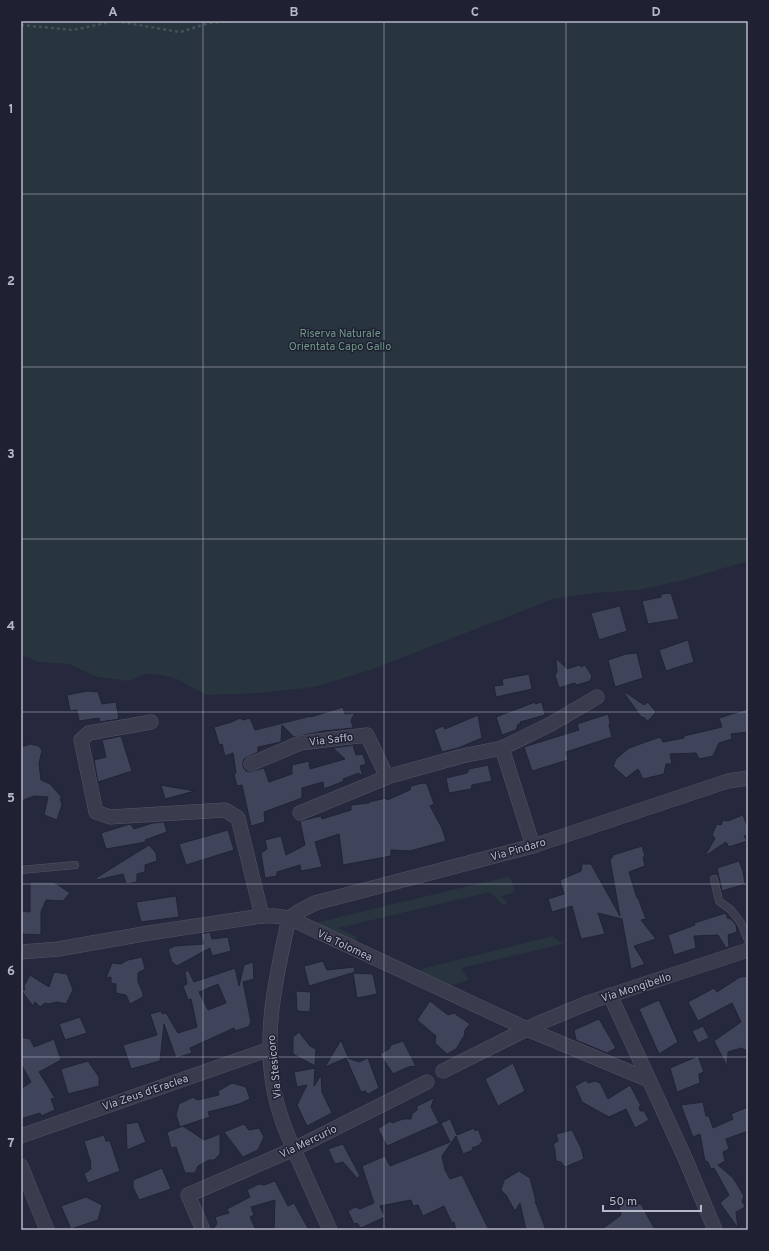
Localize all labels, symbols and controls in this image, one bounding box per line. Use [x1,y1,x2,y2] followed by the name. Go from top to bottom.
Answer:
[108,5,118,21] text: A
[290,5,299,21] text: B
[471,5,479,21] text: C
[651,5,661,21] text: D
[8,102,14,118] text: 1
[7,274,15,290] text: 2
[289,327,391,354] park label: Riserva Naturale Orientata Capo Gallo
[7,447,15,463] text: 3
[7,619,15,635] text: 4
[308,730,354,750] street label: Via Saffo
[7,791,15,807] text: 5
[489,835,547,865] street label: Via Pindaro
[315,927,375,965] street label: Via Tolomea
[7,964,15,980] text: 6
[600,970,673,1006] street label: Via Mongibello
[265,1034,285,1100] street label: Via Stesicoro
[100,1072,190,1114] street label: Via Zeus d'Eraclea
[277,1122,339,1162] street label: Via Mercurio
[8,1136,15,1152] text: 7
[603,1187,701,1213] scale bar
[609,1194,637,1210] text: 50 m

